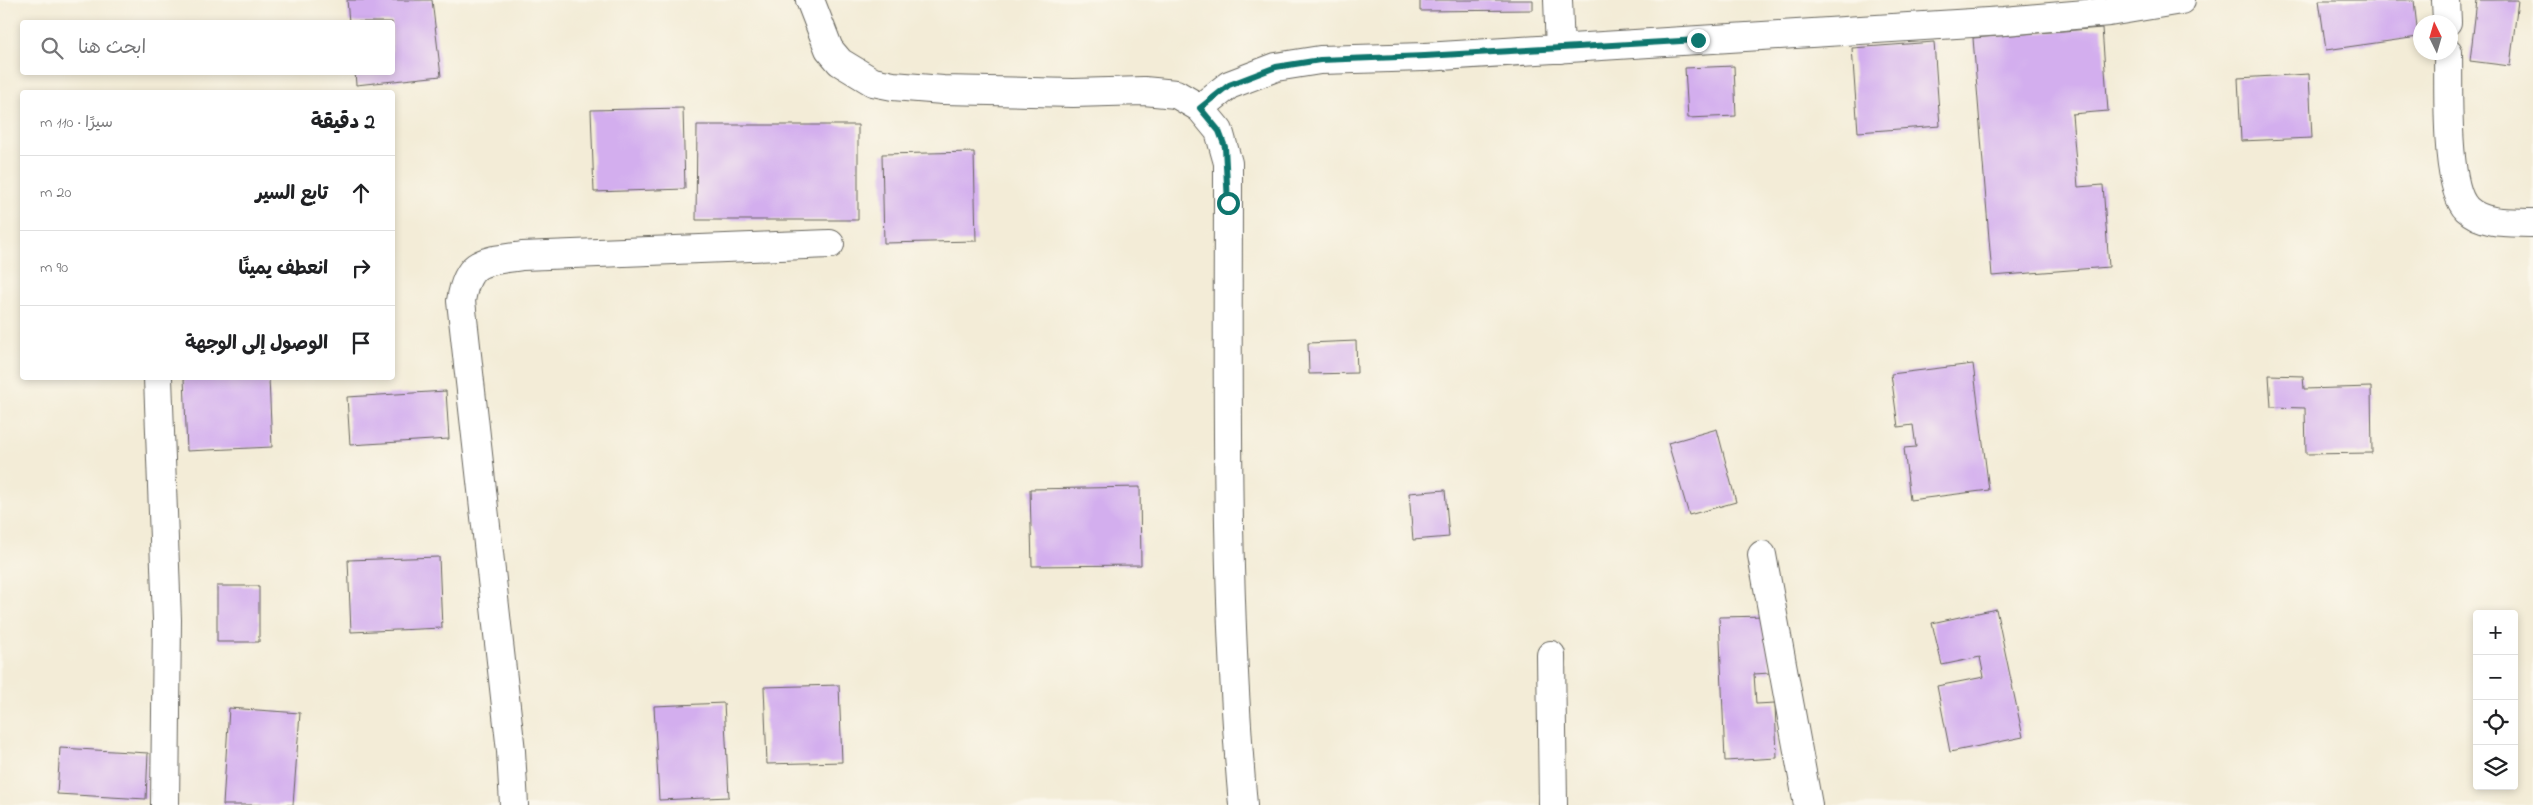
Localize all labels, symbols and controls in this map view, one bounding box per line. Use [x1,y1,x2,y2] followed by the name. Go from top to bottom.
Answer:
[2413,15,2458,60] north arrow
[20,20,395,75] search box
[1687,29,1710,52] route end
[38,34,66,62] icon: search
[78,35,146,62] text: ابحث هنا
[311,108,375,138] text: 2 دقيقة
[40,111,113,135] text: سيرًا · 110 m
[347,179,375,207] icon: ahead
[40,181,71,205] text: 20 m
[256,181,328,208] text: تابع السير
[1217,192,1240,215] route start
[347,254,375,282] icon: right
[40,256,68,280] text: 90 m
[238,256,328,283] text: انعطف يمينًا
[347,329,375,357] icon: arrive
[185,331,328,358] text: الوصول إلى الوجهة
[2473,610,2518,790] map controls
[2473,610,2518,655] button: +
[2473,655,2518,700] button: −
[2473,700,2518,745] button: locate
[2473,745,2518,790] button: layers

